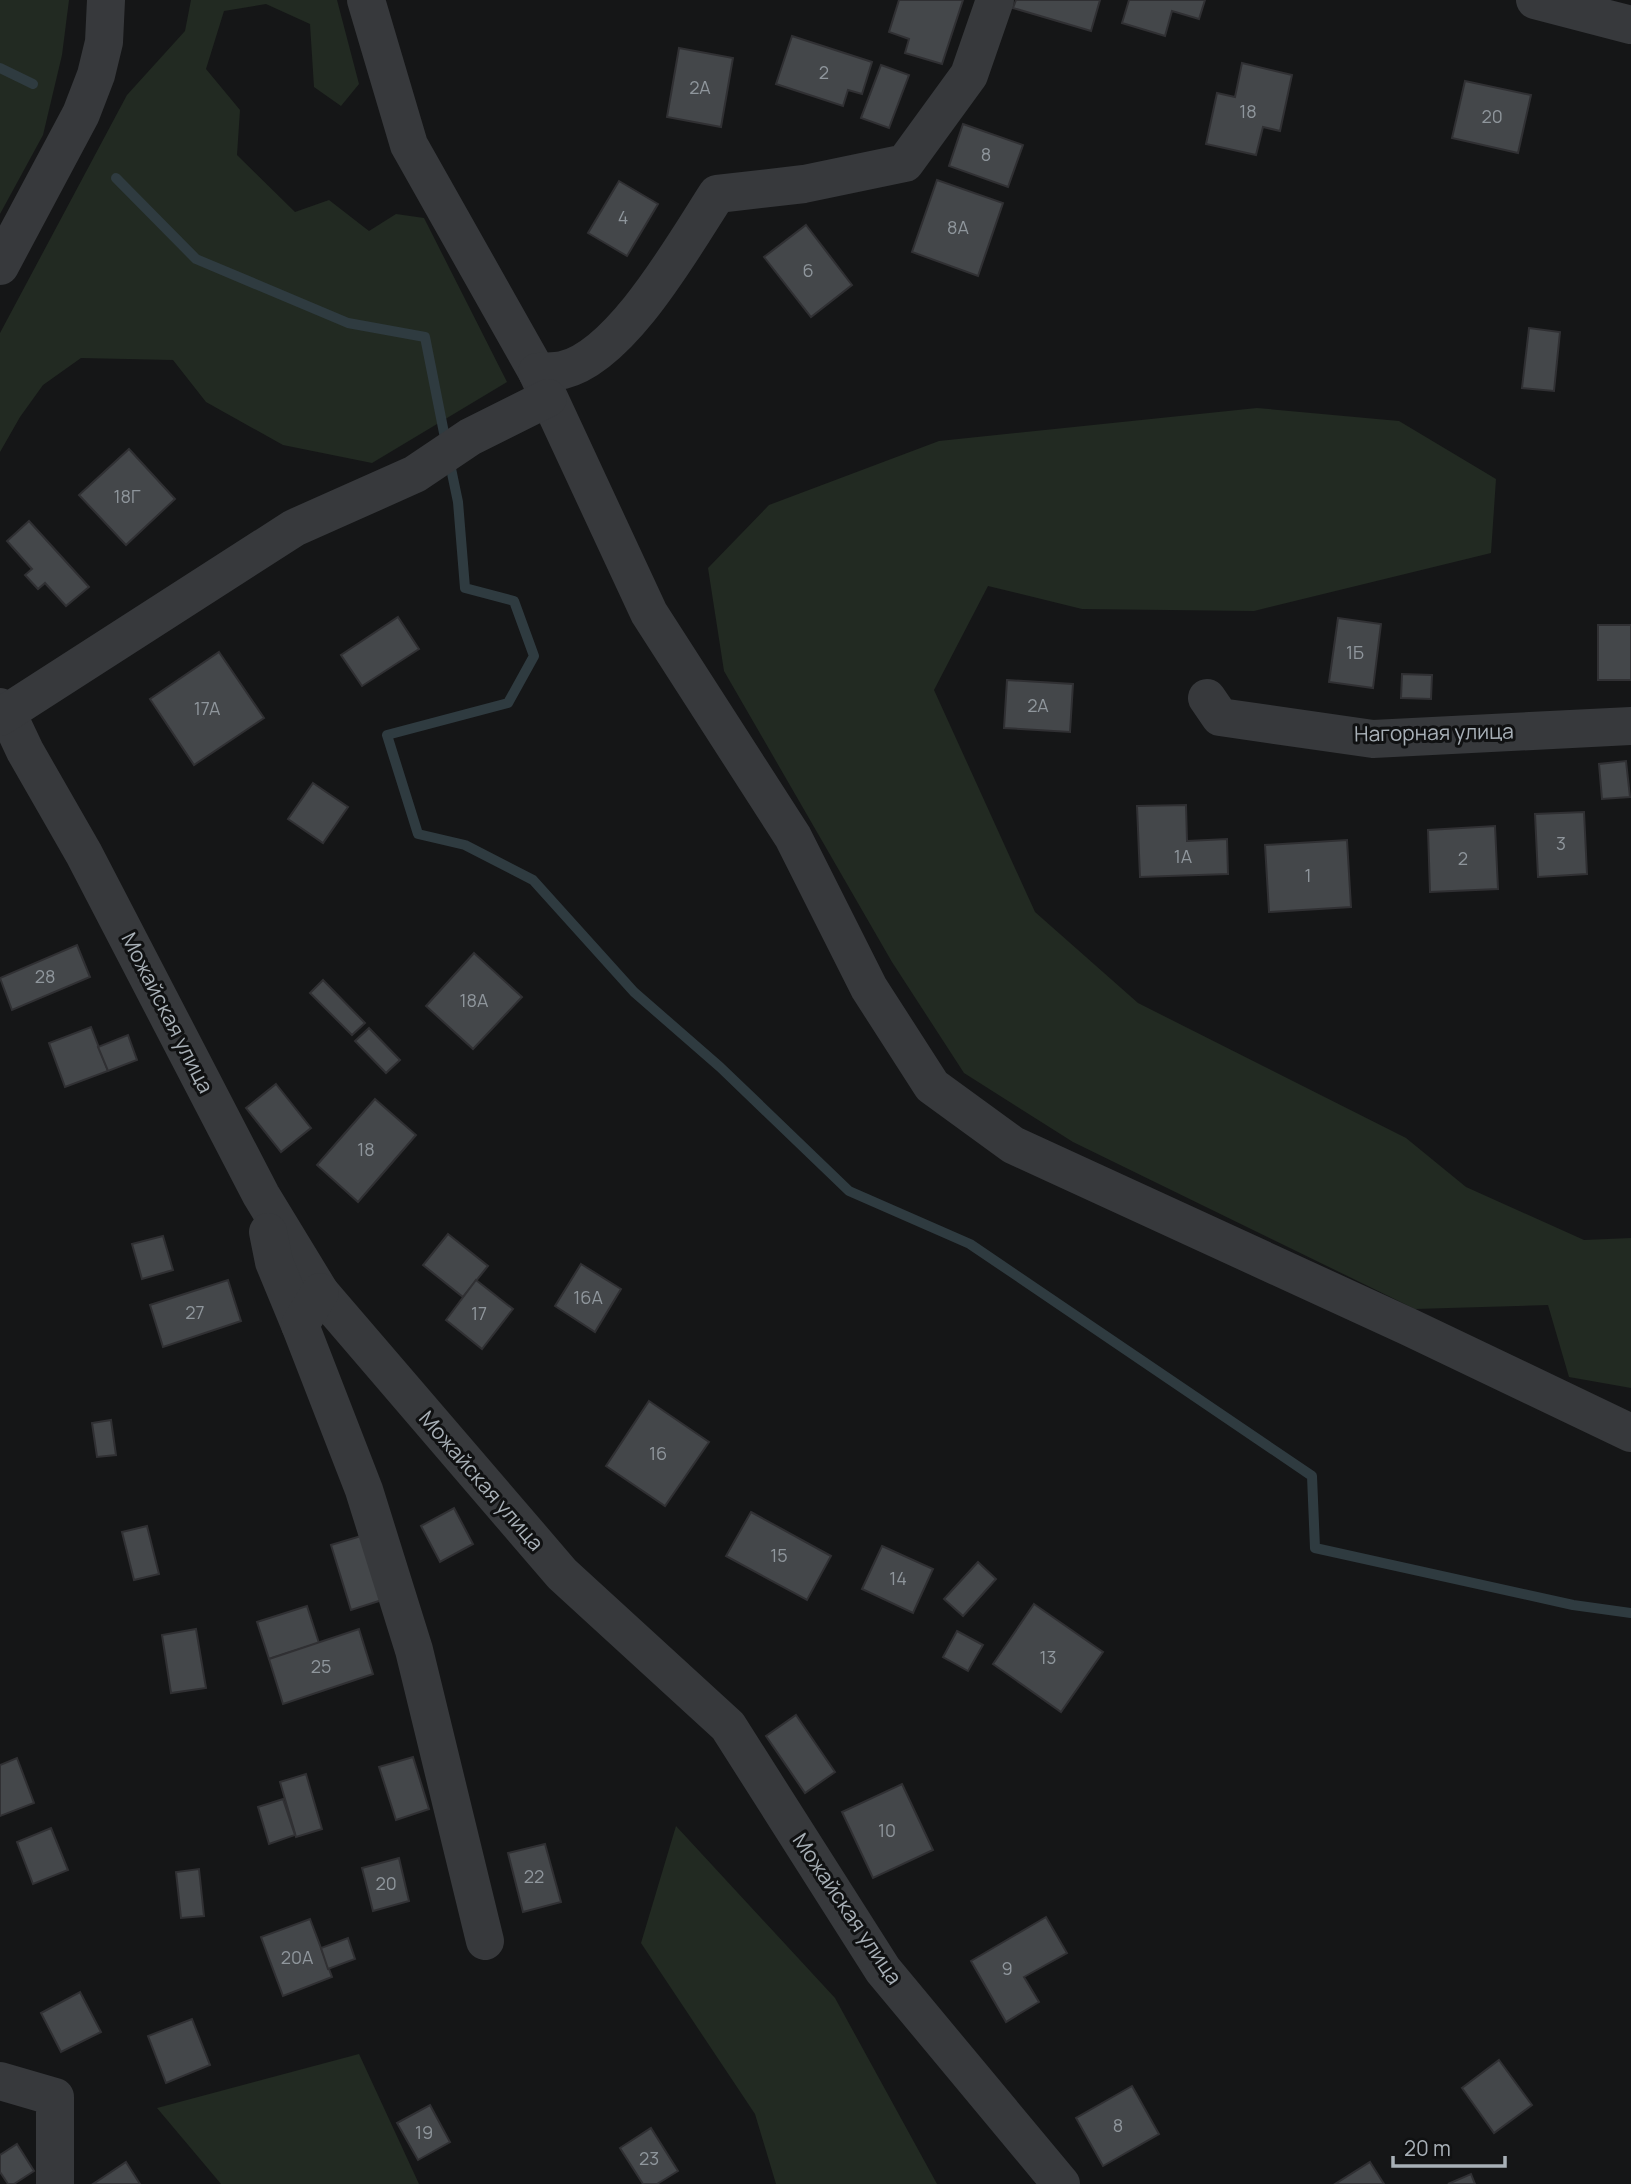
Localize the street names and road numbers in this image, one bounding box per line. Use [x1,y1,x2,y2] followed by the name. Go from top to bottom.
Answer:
[1354,717,1514,747] street label: Нагорная улица
[115,928,220,1098] street label: Можайская улица
[413,1405,550,1556] street label: Можайская улица
[787,1827,909,1989] street label: Можайская улица

